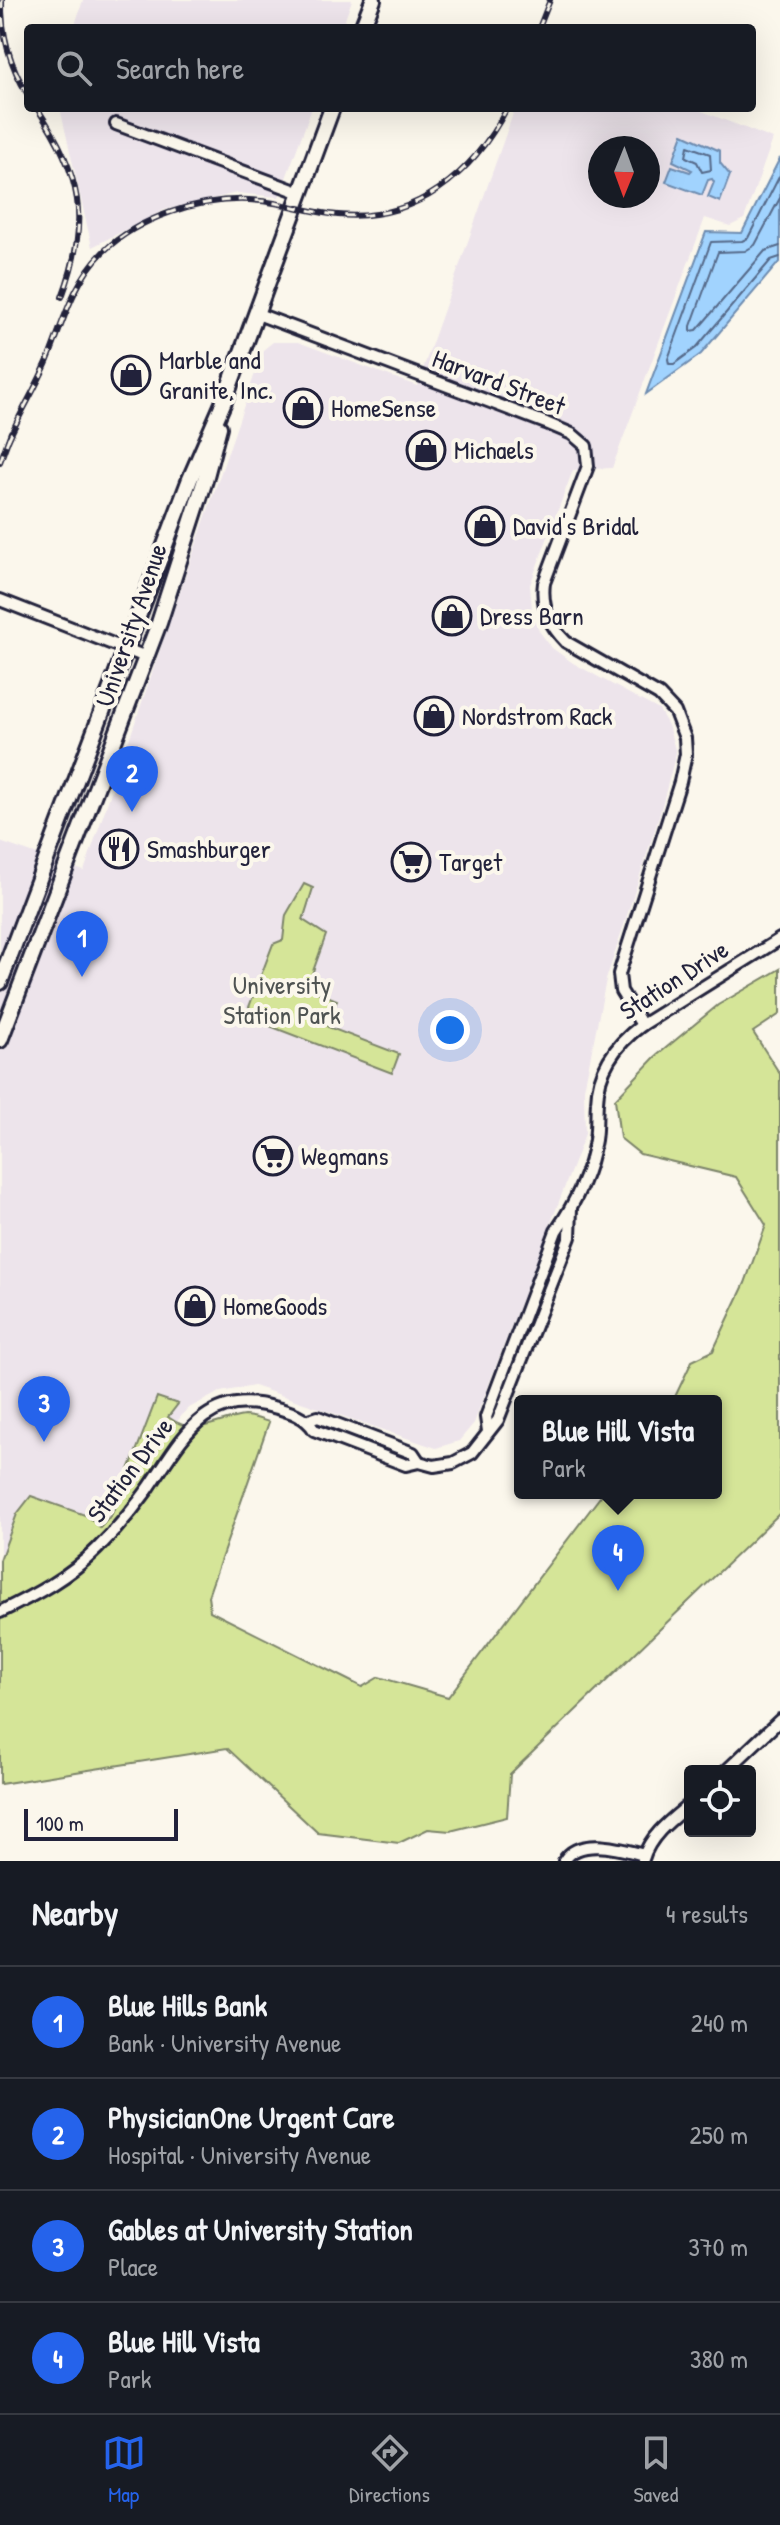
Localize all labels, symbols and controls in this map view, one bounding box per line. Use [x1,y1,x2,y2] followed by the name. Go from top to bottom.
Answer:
[24,24,756,112] search box
[52,46,96,90] icon: search
[116,48,244,88] text: Search here
[588,136,660,208] north arrow
[428,340,572,423] street label: Harvard Street
[159,342,273,407] place label: Marble and Granite, Inc.
[110,354,152,396] shop icon: Marble and Granite, Inc.
[282,387,324,429] shop icon: HomeSense
[331,390,436,425] place label: HomeSense
[405,429,447,471] shop icon: Michaels
[454,432,534,467] place label: Michaels
[464,505,506,547] shop icon: David's Bridal
[513,508,639,543] place label: David's Bridal
[86,539,175,711] street label: University Avenue
[431,595,473,637] shop icon: Dress Barn
[480,598,584,633] place label: Dress Barn
[413,695,455,737] shop icon: Nordstrom Rack
[462,698,613,733] place label: Nordstrom Rack
[106,746,158,812] pin: 2
[98,828,140,870] restaurant icon: Smashburger
[147,831,271,866] place label: Smashburger
[390,841,432,883] supermarket icon: Target
[439,844,503,879] place label: Target
[56,911,108,977] pin: 1
[613,931,735,1028] street label: Station Drive
[223,967,341,1032] park label: University Station Park
[430,1010,470,1050] your location
[252,1135,294,1177] supermarket icon: Wegmans
[301,1138,389,1173] place label: Wegmans
[174,1285,216,1327] shop icon: HomeGoods
[223,1288,327,1323] place label: HomeGoods
[18,1376,70,1442] pin: 3
[514,1395,722,1499] popup
[79,1410,181,1529] street label: Station Drive
[542,1410,694,1450] text: Blue Hill Vista
[542,1450,586,1485] text: Park
[592,1525,644,1591] pin: 4
[684,1765,756,1837] map controls
[684,1765,756,1837] button: locate
[24,1805,178,1841] scale bar
[36,1808,84,1838] text: 100 m
[32,1890,118,1936] text: Nearby
[666,1896,748,1931] text: 4 results
[108,1985,267,2025] text: Blue Hills Bank
[53,2005,63,2040] text: 1
[691,2005,748,2040] text: 240 m
[108,2025,341,2060] text: Bank · University Avenue
[108,2097,395,2137] text: PhysicianOne Urgent Care
[52,2117,64,2152] text: 2
[690,2117,748,2152] text: 250 m
[108,2137,371,2172] text: Hospital · University Avenue
[108,2209,413,2249] text: Gables at University Station
[52,2229,64,2264] text: 3
[688,2229,748,2264] text: 370 m
[108,2249,158,2284] text: Place
[108,2321,260,2361] text: Blue Hill Vista
[53,2341,63,2376] text: 4
[690,2341,748,2376] text: 380 m
[108,2361,152,2396] text: Park
[102,2431,146,2509] tab: Map
[349,2431,430,2509] tab: Directions
[633,2431,678,2509] tab: Saved

